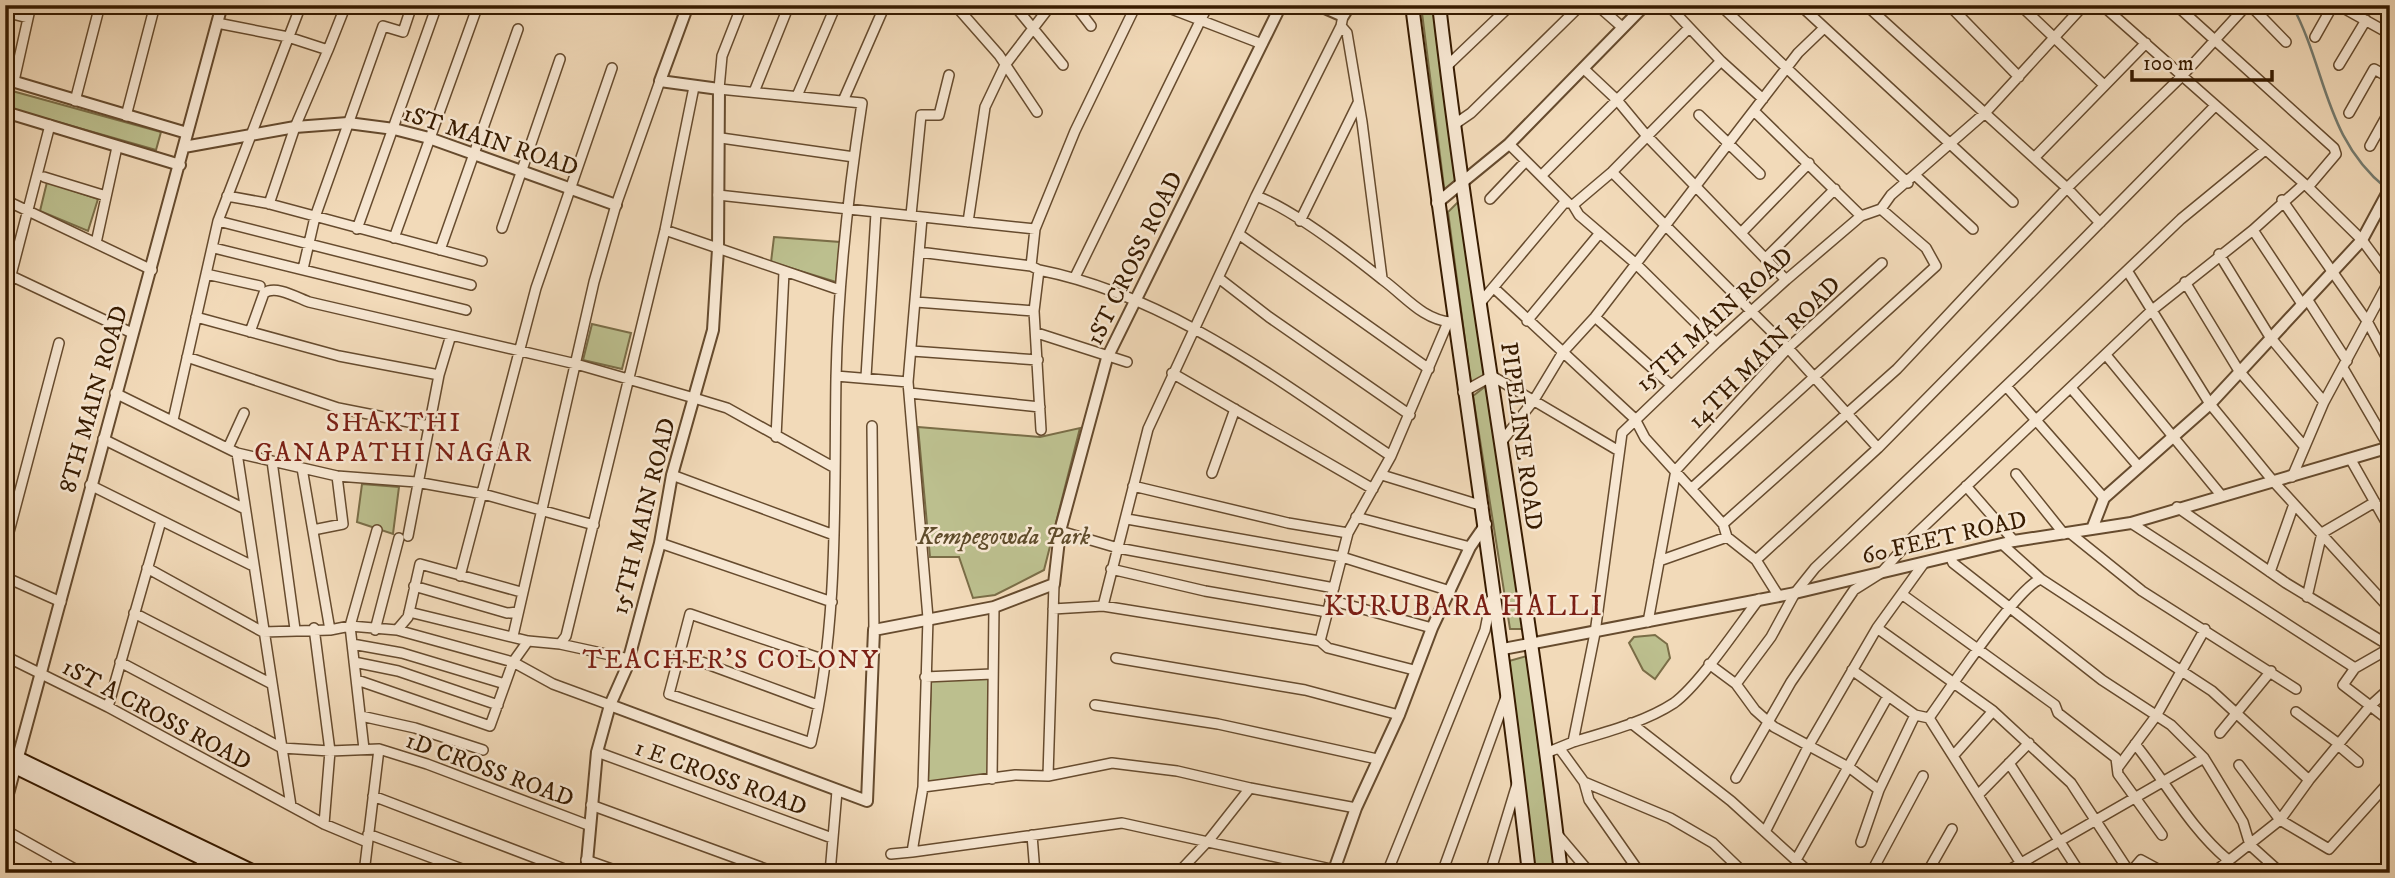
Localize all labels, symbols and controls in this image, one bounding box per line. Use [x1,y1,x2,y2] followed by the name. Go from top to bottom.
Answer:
[2132,38,2272,82] scale bar
[2143,51,2194,77] text: 100 m
[399,98,582,183] street label: 1ST MAIN ROAD
[1080,167,1190,350] street label: 1ST CROSS ROAD
[1630,241,1800,398] street label: 15TH MAIN ROAD
[1682,270,1847,435] street label: 14TH MAIN ROAD
[53,302,135,496] street label: 8TH MAIN ROAD
[1493,340,1549,532] street label: PIPELINE ROAD
[254,407,534,470] district label: SHAKTHI GANAPATHI NAGAR
[605,415,683,618] street label: 15TH MAIN ROAD
[1859,504,2030,572] street label: 60 FEET ROAD
[917,522,1090,552] park label: Kempegowda Park
[1324,589,1604,624] district label: KURUBARA HALLI
[582,644,880,677] district label: TEACHER'S COLONY
[57,652,256,777] street label: 1ST A CROSS ROAD
[402,726,578,814] street label: 1D CROSS ROAD
[631,733,811,823] street label: 1 E CROSS ROAD

